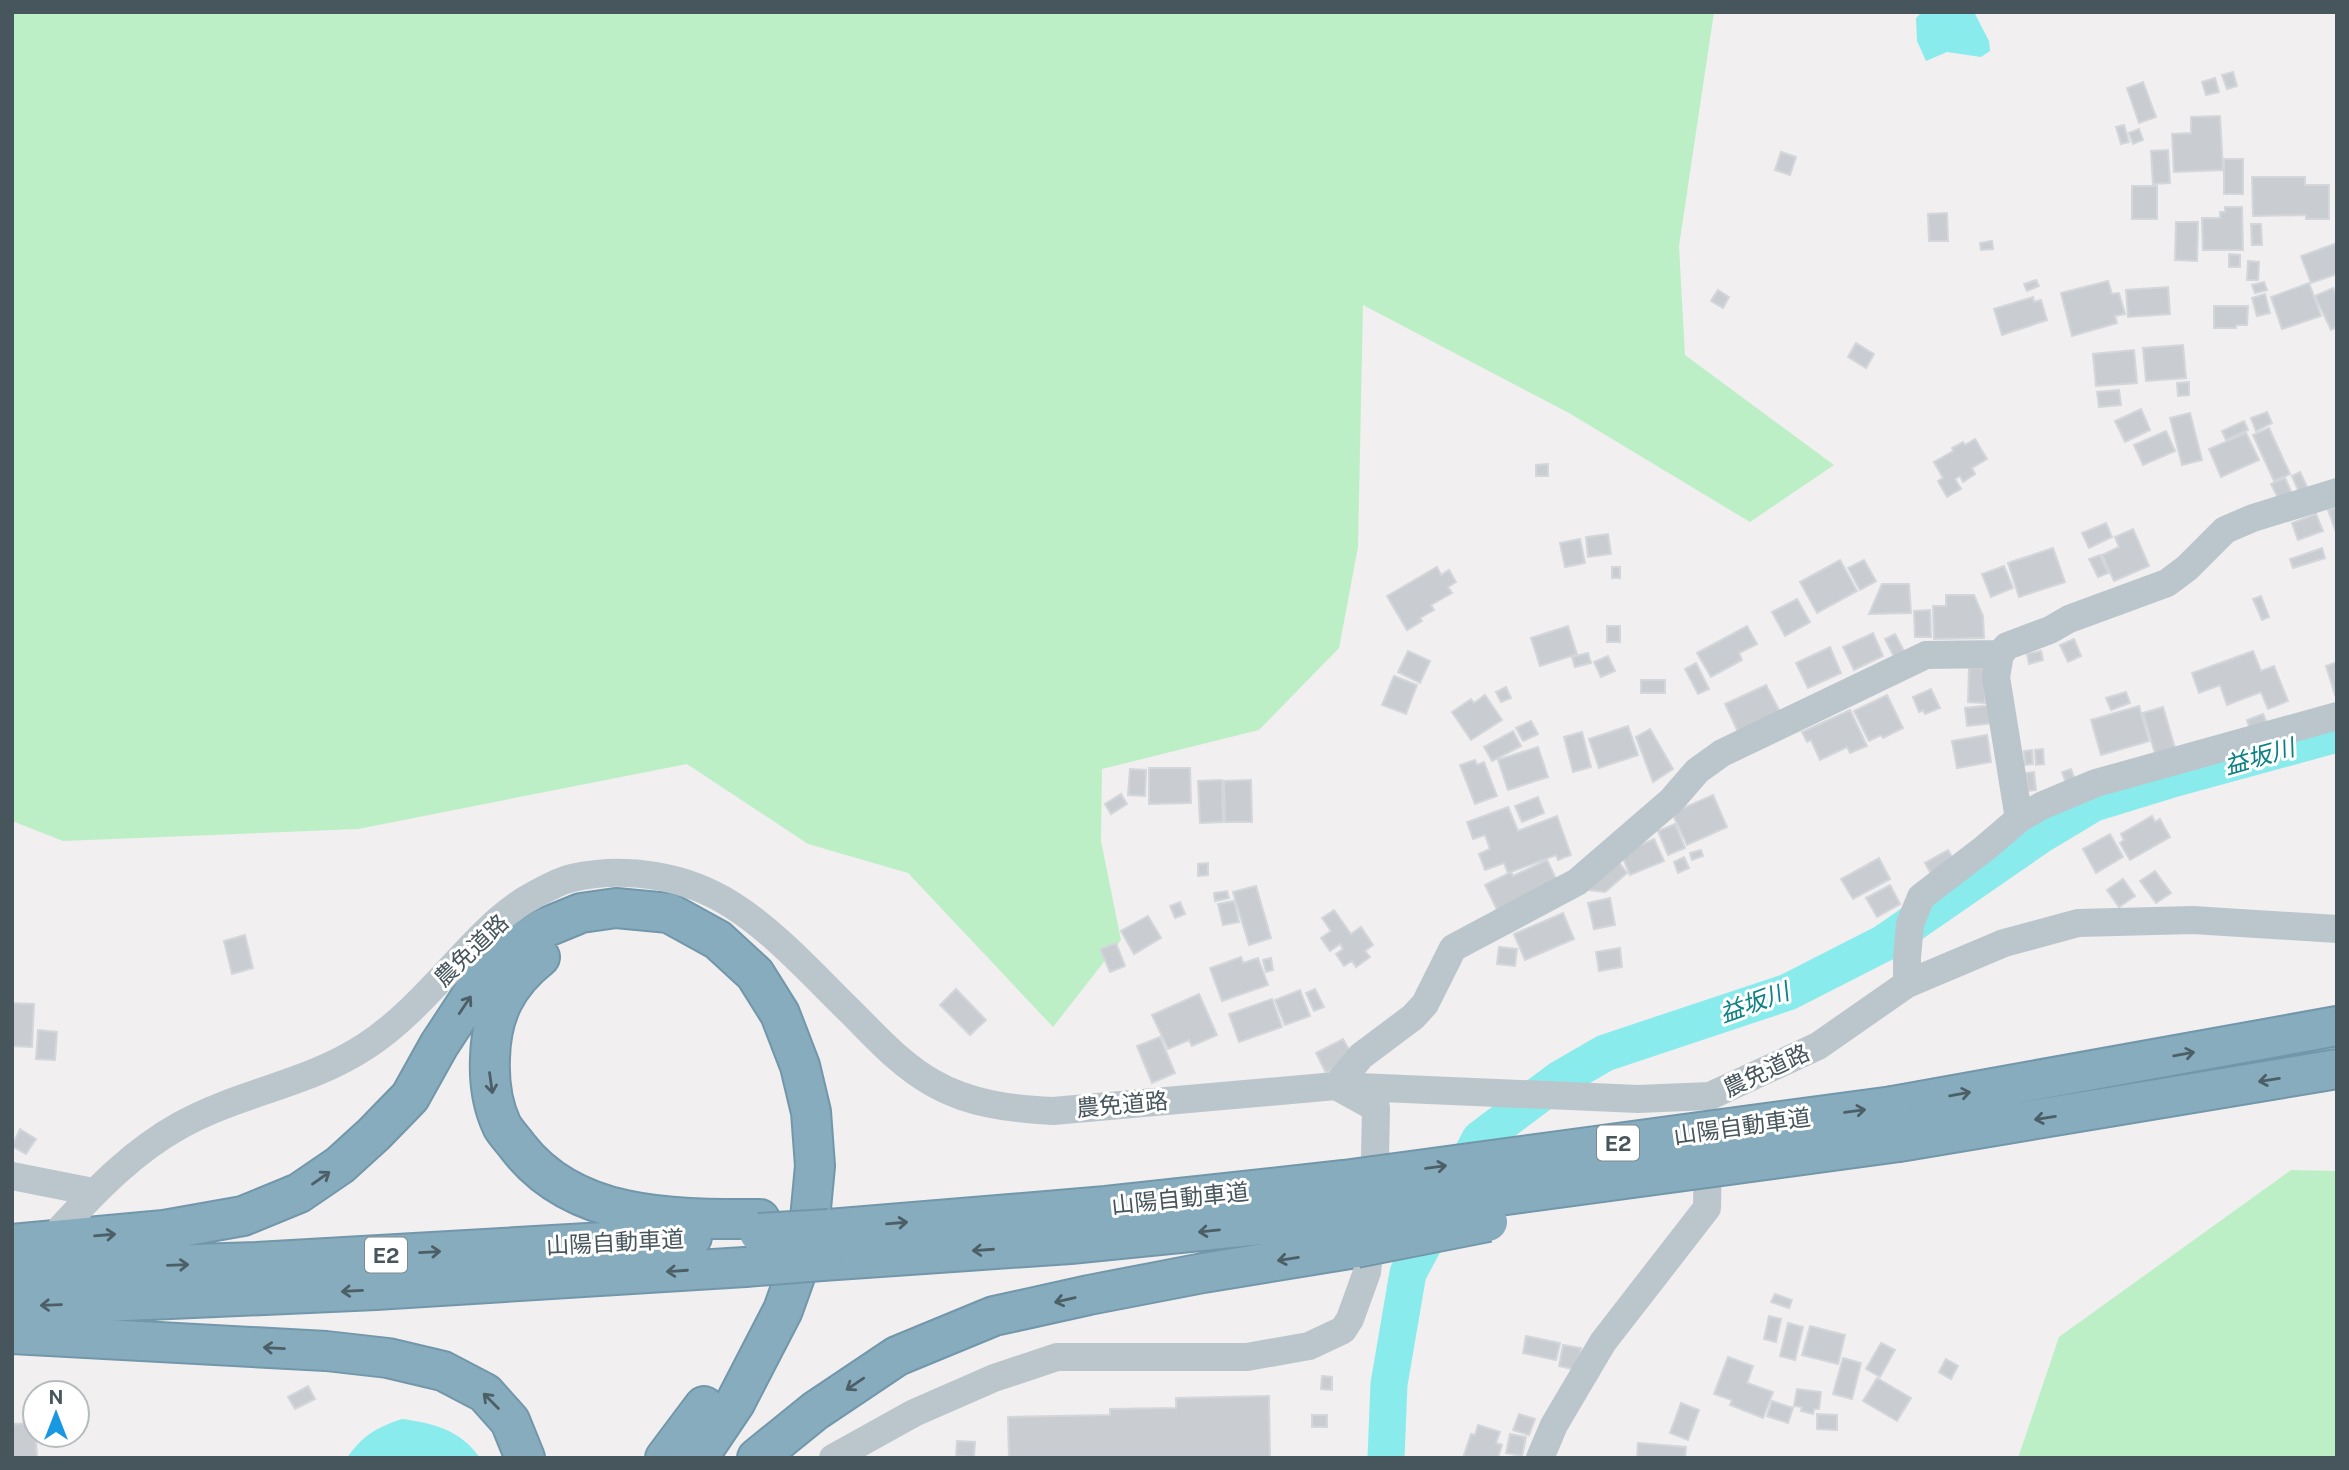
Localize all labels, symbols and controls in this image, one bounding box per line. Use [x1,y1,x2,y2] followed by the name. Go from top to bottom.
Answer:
[2221,732,2300,779] water label: 益坂川
[429,908,513,992] street label: 農免道路
[1715,976,1795,1027] water label: 益坂川
[458,996,473,1015] one-way arrow
[1719,1038,1813,1102] street label: 農免道路
[2172,1047,2195,1060] one-way arrow
[485,1071,498,1094] one-way arrow
[2259,1074,2281,1087] one-way arrow
[1075,1087,1169,1121] street label: 農免道路
[1948,1087,1971,1100] one-way arrow
[1672,1103,1812,1149] street label: 山陽自動車道
[1843,1104,1866,1117] one-way arrow
[2034,1112,2057,1125] one-way arrow
[1597,1126,1639,1160] road number: E2
[1424,1161,1446,1174] one-way arrow
[311,1171,330,1185] one-way arrow
[1110,1177,1250,1219] street label: 山陽自動車道
[886,1216,908,1229] one-way arrow
[1198,1224,1221,1237] one-way arrow
[545,1225,685,1259] street label: 山陽自動車道
[93,1228,115,1241] one-way arrow
[365,1238,407,1272] road number: E2
[971,1244,994,1257] one-way arrow
[418,1246,441,1259] one-way arrow
[1277,1253,1300,1266] one-way arrow
[167,1258,190,1271] one-way arrow
[666,1265,689,1278] one-way arrow
[341,1285,364,1298] one-way arrow
[1054,1294,1077,1308] one-way arrow
[40,1298,63,1311] one-way arrow
[263,1341,286,1354] one-way arrow
[846,1377,865,1391] one-way arrow
[21,1379,91,1449] north arrow
[49,1386,63,1408] text: N
[482,1392,499,1409] one-way arrow

